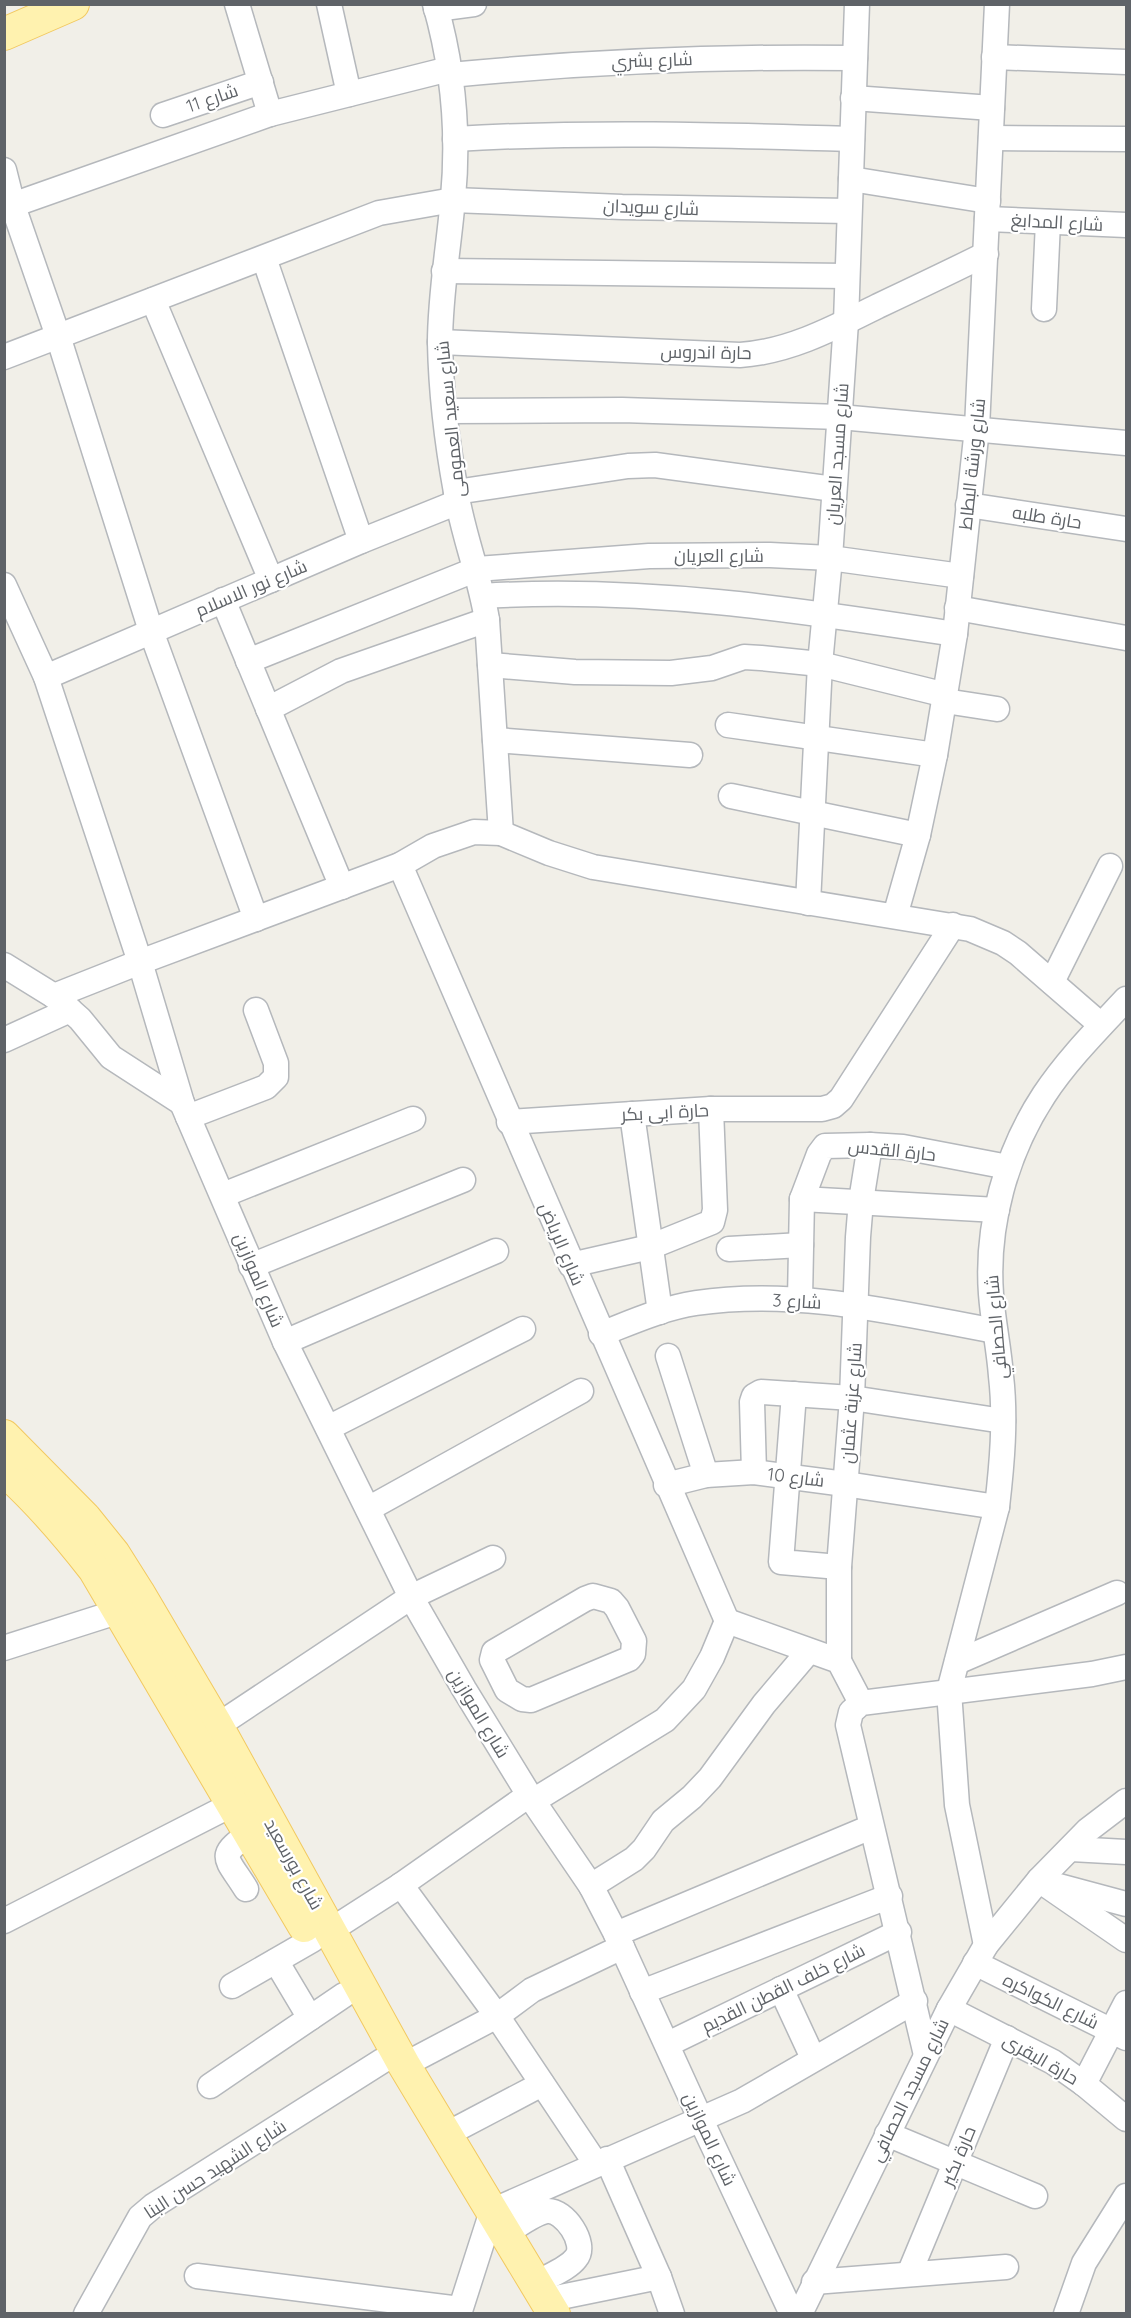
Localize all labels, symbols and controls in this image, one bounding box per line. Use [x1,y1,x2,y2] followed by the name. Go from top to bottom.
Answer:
[611,47,693,76] street label: شارع بشري
[183,78,241,118] street label: شارع 11
[602,194,700,221] street label: شارع سويدان
[1010,208,1104,237] street label: شارع المدابغ
[430,340,471,498] street label: شارع سعيد العمومى
[660,340,752,364] street label: حارة اندروس
[821,382,854,526] street label: شارع مسجد العريان
[954,397,991,531] street label: شارع ورشة البطاط
[1011,500,1083,534] street label: حارة طلبه
[674,544,764,568] street label: شارع العريان
[192,554,311,623] street label: شارع نور الاسلام
[619,1098,710,1126] street label: حارة ابى بكر
[847,1134,937,1166] street label: حارة القدس
[533,1199,590,1289] street label: شارع الرياض
[228,1229,289,1331] street label: شارع الموازين
[980,1274,1015,1380] street label: شارع الحصافي
[772,1288,822,1315] street label: شارع 3
[835,1342,868,1464] street label: شارع عزبة عثمان
[766,1462,826,1493] street label: شارع 10
[442,1664,515,1763] street label: شارع الموازين
[259,1814,329,1914] street label: شارع بورسعيد
[697,1938,869,2038] street label: شارع خلف القطن القديم
[999,1968,1103,2035] street label: شارع الكواكره
[864,2015,956,2167] street label: شارع مسجد الحصافي
[999,2028,1083,2090] street label: حارة البقرى
[677,2089,742,2190] street label: شارع الموازين
[140,2114,291,2224] street label: شارع الشهيد حسن البنا
[935,2123,981,2190] street label: حارة بكير

